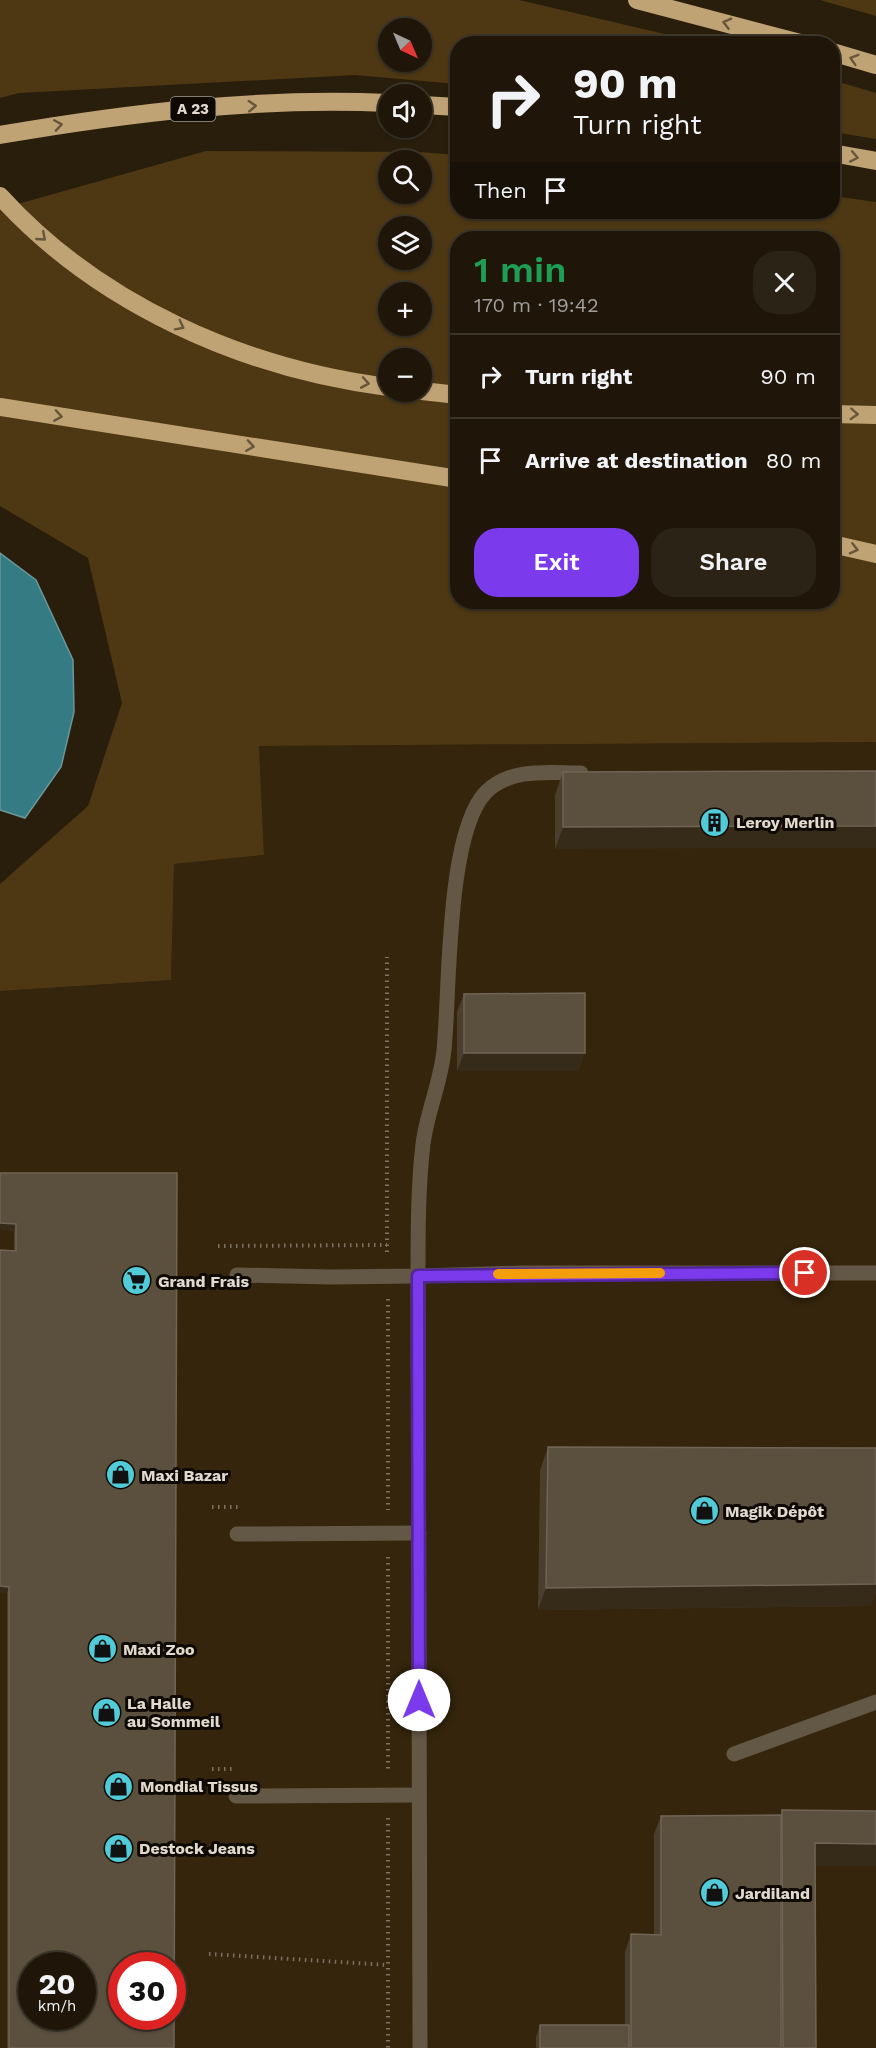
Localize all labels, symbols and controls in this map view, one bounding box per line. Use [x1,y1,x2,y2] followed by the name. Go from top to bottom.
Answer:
[722,17,732,30] one-way arrow
[378,18,432,72] north arrow
[378,18,432,402] map controls
[849,54,860,66] one-way arrow
[573,59,677,108] text: 90 m
[474,60,552,138] icon: right
[378,84,432,138] button: sound
[170,97,216,121] road number: A 23
[247,99,256,112] one-way arrow
[573,109,702,141] text: Turn right
[52,119,62,132] one-way arrow
[378,150,432,204] button: search
[849,150,859,163] one-way arrow
[539,174,572,207] icon: arrive
[474,178,527,203] text: Then
[378,216,432,270] button: layers
[35,230,46,241] one-way arrow
[474,249,566,291] text: 1 min
[753,251,816,314] button: close
[378,282,432,336] button: +
[474,293,599,317] text: 170 m · 19:42
[173,319,184,330] one-way arrow
[378,348,432,402] button: −
[474,360,507,393] icon: right
[525,364,632,389] text: Turn right
[760,364,816,389] text: 90 m
[361,377,370,389] one-way arrow
[850,408,859,421] one-way arrow
[52,409,62,422] one-way arrow
[245,439,255,452] one-way arrow
[474,444,507,477] icon: arrive
[525,448,748,473] text: Arrive at destination
[766,448,821,473] text: 80 m
[474,528,639,597] button: Exit
[651,528,816,597] button: Share
[849,541,859,554] one-way arrow
[699,806,731,838] building icon: Leroy Merlin
[736,813,834,832] place label: Leroy Merlin
[779,1247,830,1298] pin
[788,1256,821,1289] icon: arrive
[121,1265,153,1297] supermarket icon: Grand Frais
[158,1272,249,1291] place label: Grand Frais
[104,1459,136,1491] shop icon: Maxi Bazar
[141,1466,228,1485] place label: Maxi Bazar
[688,1495,720,1527] shop icon: Magik Dépôt
[725,1502,824,1521] place label: Magik Dépôt
[86,1633,118,1665] shop icon: Maxi Zoo
[123,1640,195,1659] place label: Maxi Zoo
[387,1668,451,1732] position arrow
[127,1694,221,1731] place label: La Halle au Sommeil
[90,1696,122,1728] shop icon: La Halle au Sommeil
[103,1770,135,1802] shop icon: Mondial Tissus
[140,1777,258,1796] place label: Mondial Tissus
[102,1832,134,1864] shop icon: Destock Jeans
[139,1839,255,1858] place label: Destock Jeans
[698,1877,730,1909] shop icon: Jardiland
[735,1884,810,1903] place label: Jardiland
[108,1952,186,2030] speed limit sign: 30
[38,1966,76,2001] text: 20
[38,1997,76,2015] text: km/h

